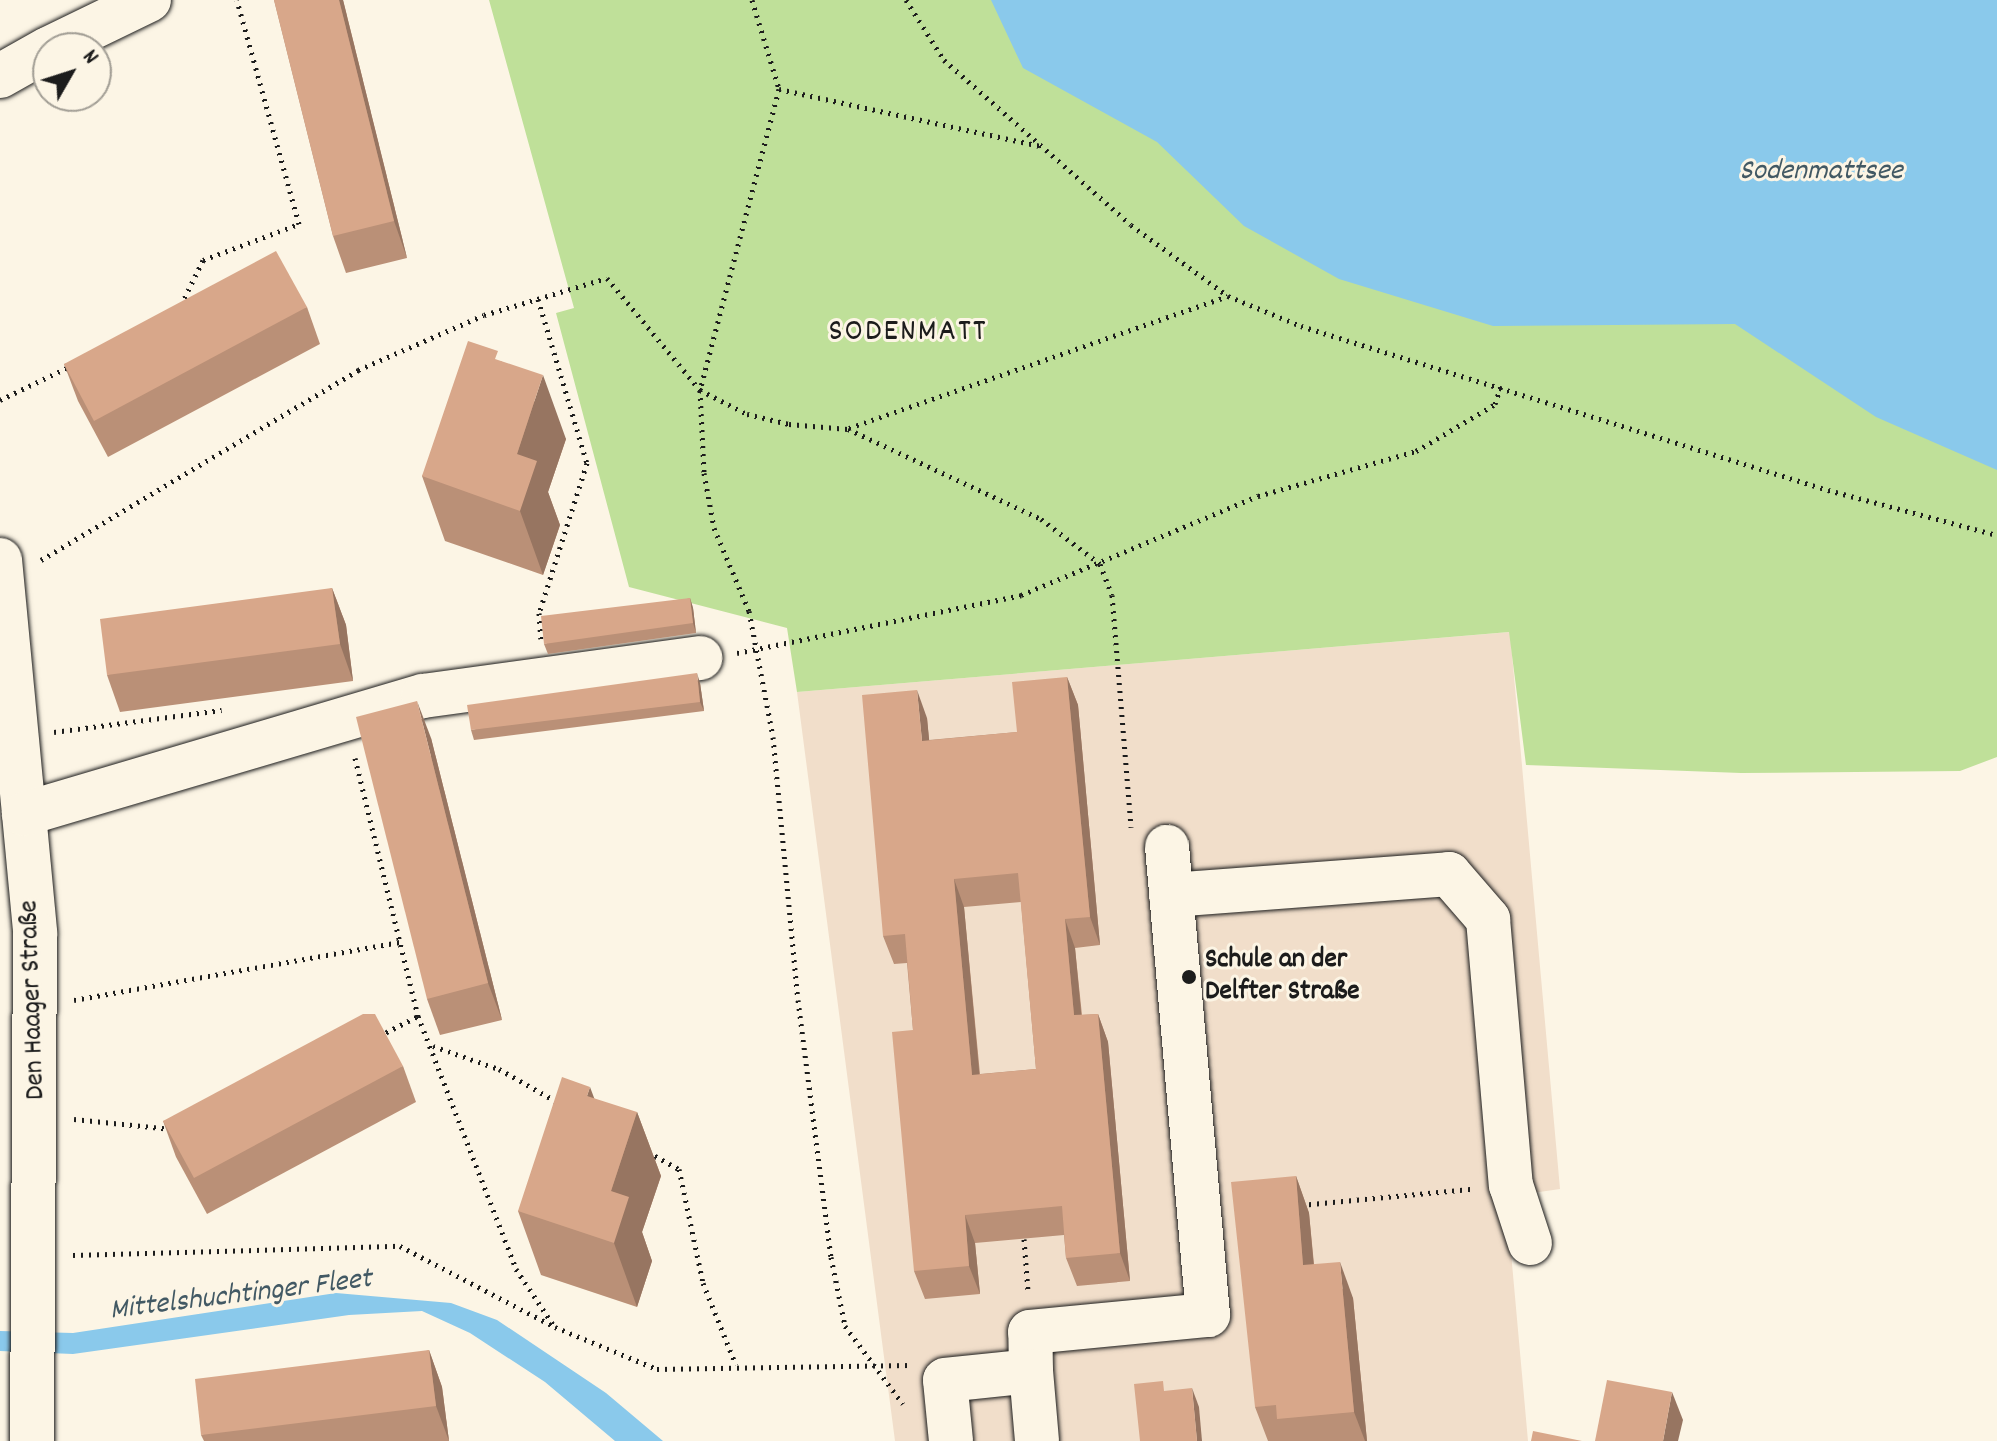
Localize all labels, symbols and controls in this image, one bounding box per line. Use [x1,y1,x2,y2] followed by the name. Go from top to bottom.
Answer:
[32,32,112,112] north arrow
[74,44,105,72] text: N
[1739,155,1903,191] water label: Sodenmattsee
[828,314,988,352] district label: SODENMATT
[14,900,54,1100] street label: Den Haager Straße
[1205,944,1360,1010] place label: Schule an der Delfter Straße
[1180,968,1198,986] marker: Schule an der Delfter Straße
[108,1263,374,1331] water label: Mittelshuchtinger Fleet

